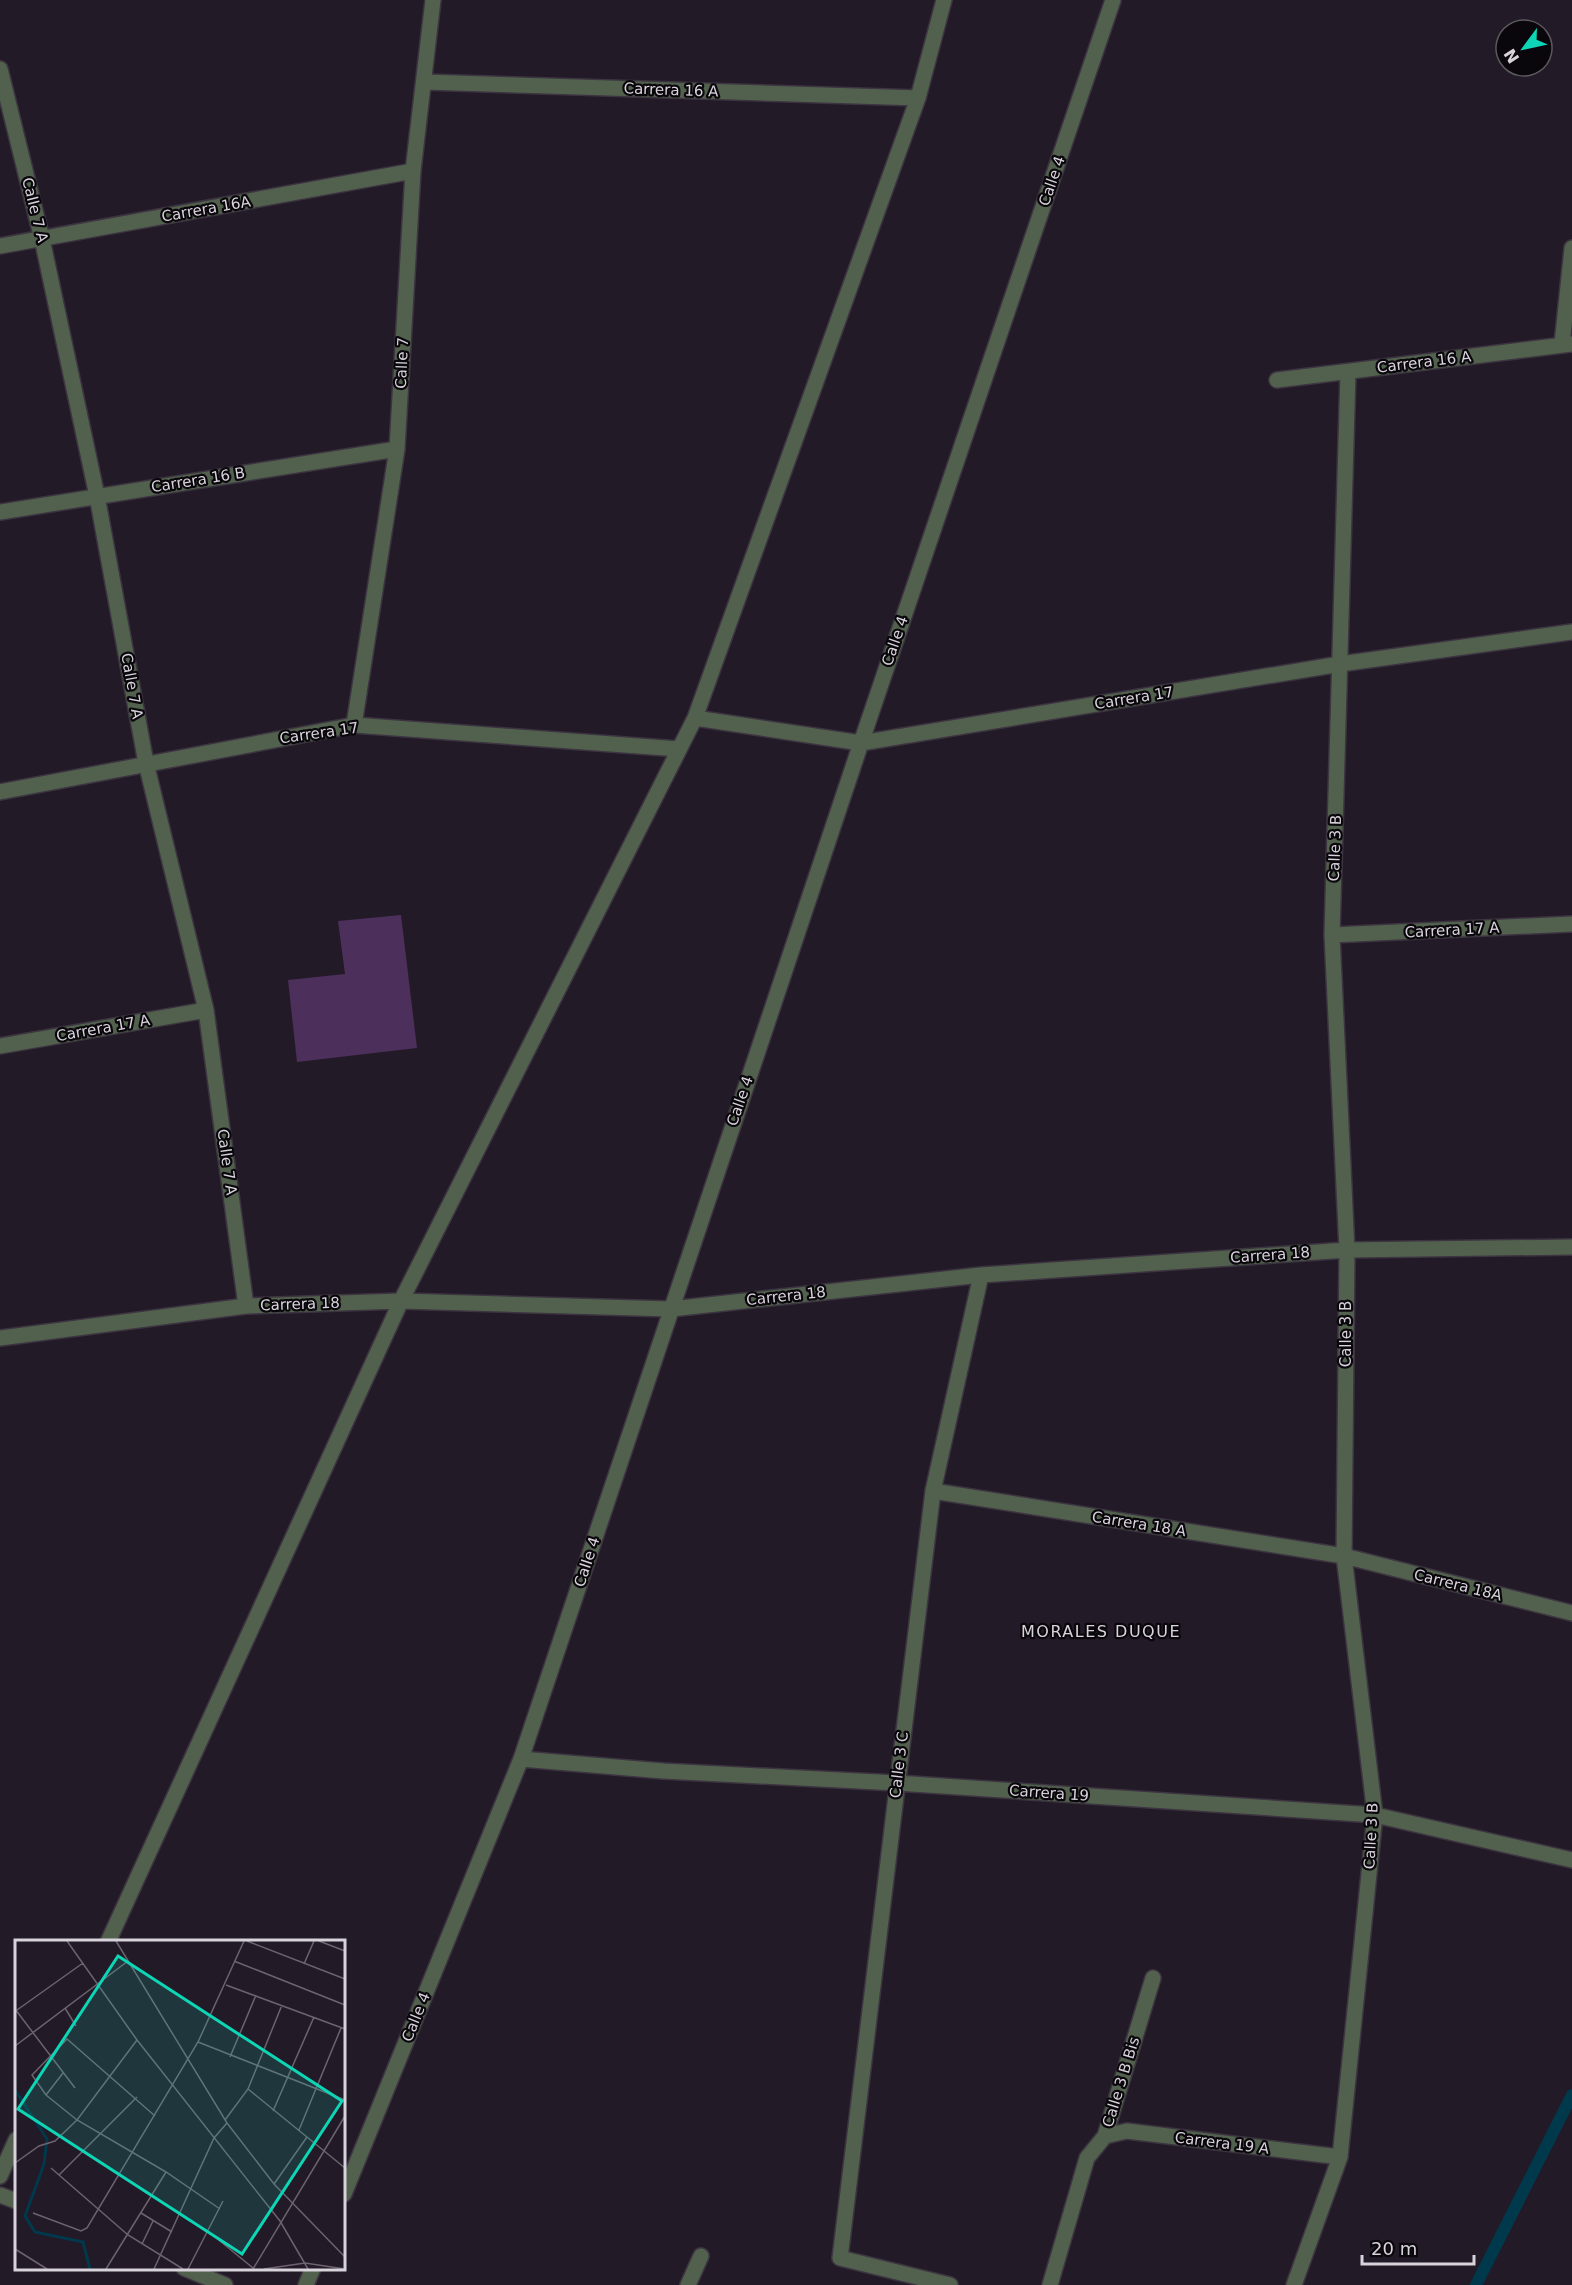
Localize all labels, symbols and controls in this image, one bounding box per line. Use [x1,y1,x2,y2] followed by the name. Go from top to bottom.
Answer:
[1494,18,1554,78] north arrow
[1500,45,1523,67] text: N
[623,79,719,101] street label: Carrera 16 A
[1035,154,1069,208] street label: Calle 4
[18,176,52,245] street label: Calle 7 A
[160,192,253,226] street label: Carrera 16A
[392,337,412,389] street label: Calle 7
[1376,347,1473,377] street label: Carrera 16 A
[150,464,246,496] street label: Carrera 16 B
[878,614,912,668] street label: Calle 4
[117,652,147,721] street label: Calle 7 A
[1093,683,1175,713] street label: Carrera 17
[278,719,360,747] street label: Carrera 17
[1325,814,1345,882] street label: Calle 3 B
[1404,918,1501,941] street label: Carrera 17 A
[55,1011,152,1045] street label: Carrera 17 A
[723,1074,757,1128] street label: Calle 4
[213,1128,241,1197] street label: Calle 7 A
[1230,1243,1310,1267] street label: Carrera 18
[745,1283,827,1309] street label: Carrera 18
[260,1294,340,1314] street label: Carrera 18
[1337,1301,1355,1367] street label: Calle 3 B
[1091,1508,1188,1540] street label: Carrera 18 A
[570,1535,604,1589] street label: Calle 4
[1412,1565,1505,1605] street label: Carrera 18A
[1021,1622,1181,1641] district label: MORALES DUQUE
[886,1731,912,1799] street label: Calle 3 C
[1009,1781,1089,1805] street label: Carrera 19
[1360,1802,1382,1870] street label: Calle 3 B
[15,1940,345,2270] inset map
[398,1990,434,2044] street label: Calle 4
[1099,2034,1143,2129] street label: Calle 3 B Bis
[1174,2128,1271,2158] street label: Carrera 19 A
[1362,2228,1474,2266] scale bar
[1371,2238,1417,2259] text: 20 m

